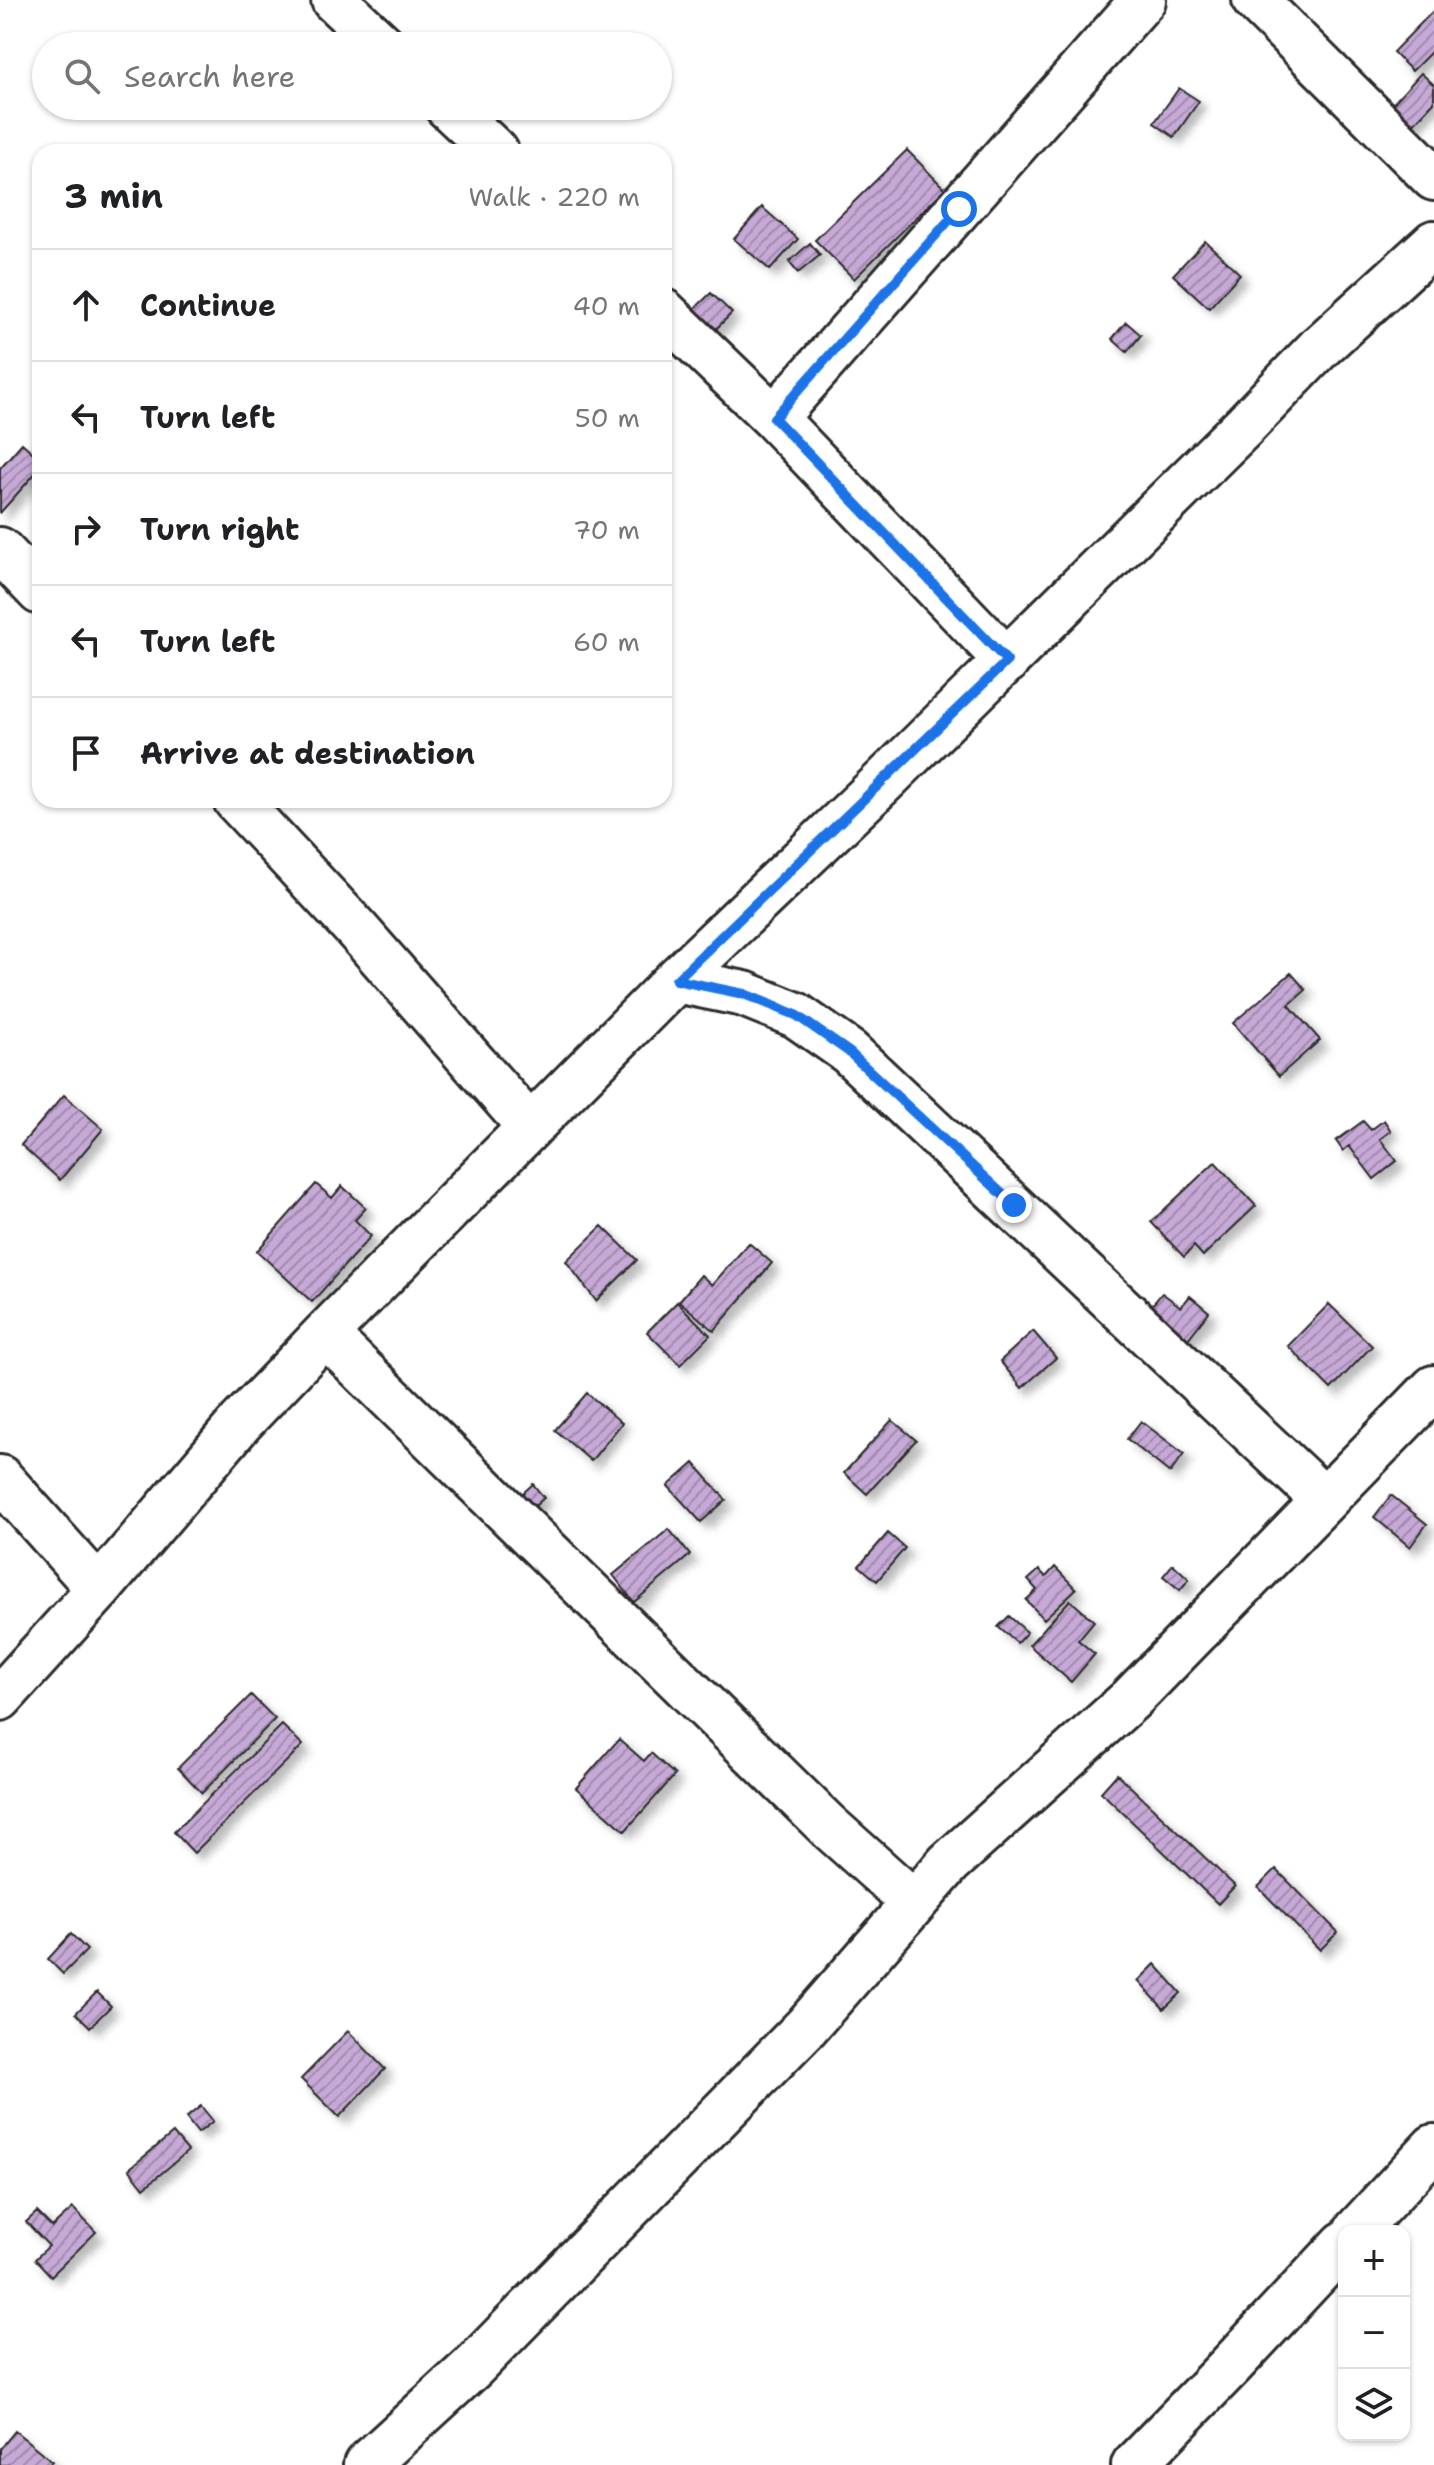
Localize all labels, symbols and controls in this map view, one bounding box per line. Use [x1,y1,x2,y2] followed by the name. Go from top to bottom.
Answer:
[32,32,672,120] search box
[60,54,104,98] icon: search
[124,56,295,97] text: Search here
[64,173,163,219] text: 3 min
[468,179,640,214] text: Walk · 220 m
[941,191,977,227] route start
[64,283,108,327] icon: ahead
[140,285,276,326] text: Continue
[573,288,640,323] text: 40 m
[64,395,108,439] icon: left
[140,397,275,438] text: Turn left
[575,400,640,435] text: 50 m
[64,507,108,551] icon: right
[140,509,299,550] text: Turn right
[573,512,640,547] text: 70 m
[64,619,108,663] icon: left
[140,621,275,662] text: Turn left
[573,624,640,659] text: 60 m
[64,731,108,775] icon: arrive
[140,733,475,774] text: Arrive at destination
[996,1187,1032,1223] route end
[1338,2225,1410,2441] map controls
[1338,2225,1410,2297] button: +
[1338,2297,1410,2369] button: −
[1338,2369,1410,2441] button: layers

